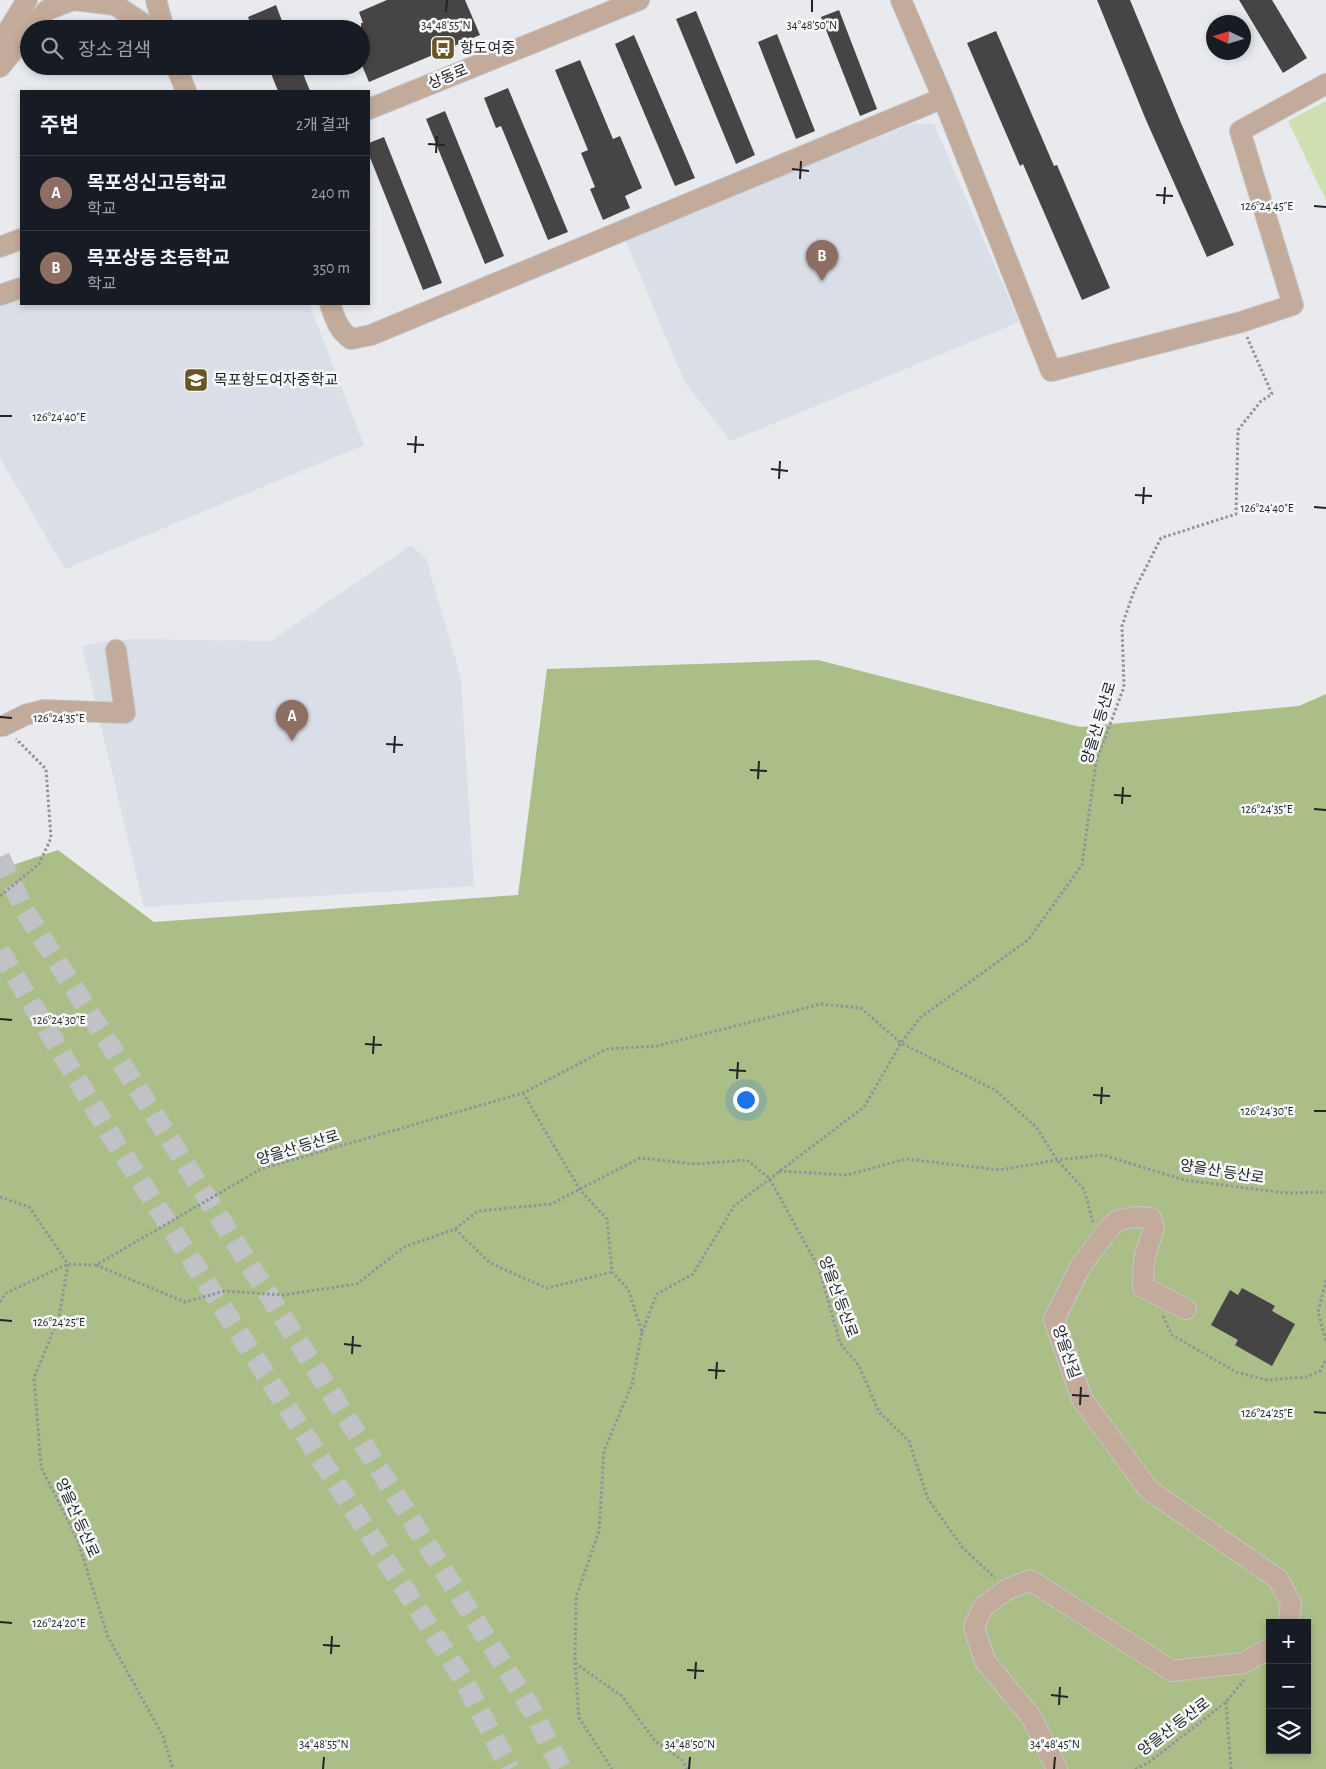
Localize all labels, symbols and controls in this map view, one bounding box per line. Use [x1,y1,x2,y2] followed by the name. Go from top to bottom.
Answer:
[1206,15,1251,60] north arrow
[421,19,471,31] text: 34°48'55"N
[787,19,837,31] text: 34°48'50"N
[20,20,370,75] search box
[38,34,66,62] icon: search
[430,35,456,61] bus stop icon: 항도여중
[460,40,515,56] place label: 항도여중
[78,41,151,60] text: 장소 검색
[426,61,470,92] street label: 상동로
[40,115,79,136] text: 주변
[296,117,350,133] text: 2개 결과
[87,174,227,193] text: 목포성신고등학교
[51,185,61,201] text: A
[311,185,350,201] text: 240 m
[1241,200,1293,212] text: 126°24'45"E
[87,201,116,217] text: 학교
[806,240,838,281] pin: B
[87,249,230,268] text: 목포상동 초등학교
[51,260,61,276] text: B
[313,260,350,276] text: 350 m
[87,276,116,292] text: 학교
[183,367,209,393] school or university icon: 목포항도여자중학교
[214,371,338,388] place label: 목포항도여자중학교
[32,411,86,423] text: 126°24'40"E
[1240,502,1294,514] text: 126°24'40"E
[1078,680,1119,766] street label: 양을산 등산로
[276,700,308,741] pin: A
[33,712,85,724] text: 126°24'35"E
[1241,803,1293,815] text: 126°24'35"E
[33,1014,85,1026] text: 126°24'30"E
[733,1087,759,1113] your location
[1241,1105,1293,1117] text: 126°24'30"E
[255,1127,341,1168] street label: 양을산 등산로
[1179,1157,1265,1186] street label: 양을산 등산로
[816,1254,861,1340] street label: 양을산 등산로
[33,1316,85,1328] text: 126°24'25"E
[1050,1323,1083,1381] street label: 양을산길
[1241,1407,1293,1419] text: 126°24'25"E
[53,1476,102,1560] street label: 양을산 등산로
[33,1617,86,1629] text: 126°24'20"E
[1266,1619,1311,1754] map controls
[1266,1619,1311,1664] button: +
[1266,1664,1311,1709] button: −
[1135,1695,1213,1759] street label: 양을산 등산로
[1266,1709,1311,1754] button: layers
[299,1738,349,1750] text: 34°48'55"N
[665,1738,715,1750] text: 34°48'50"N
[1030,1738,1080,1750] text: 34°48'45"N

